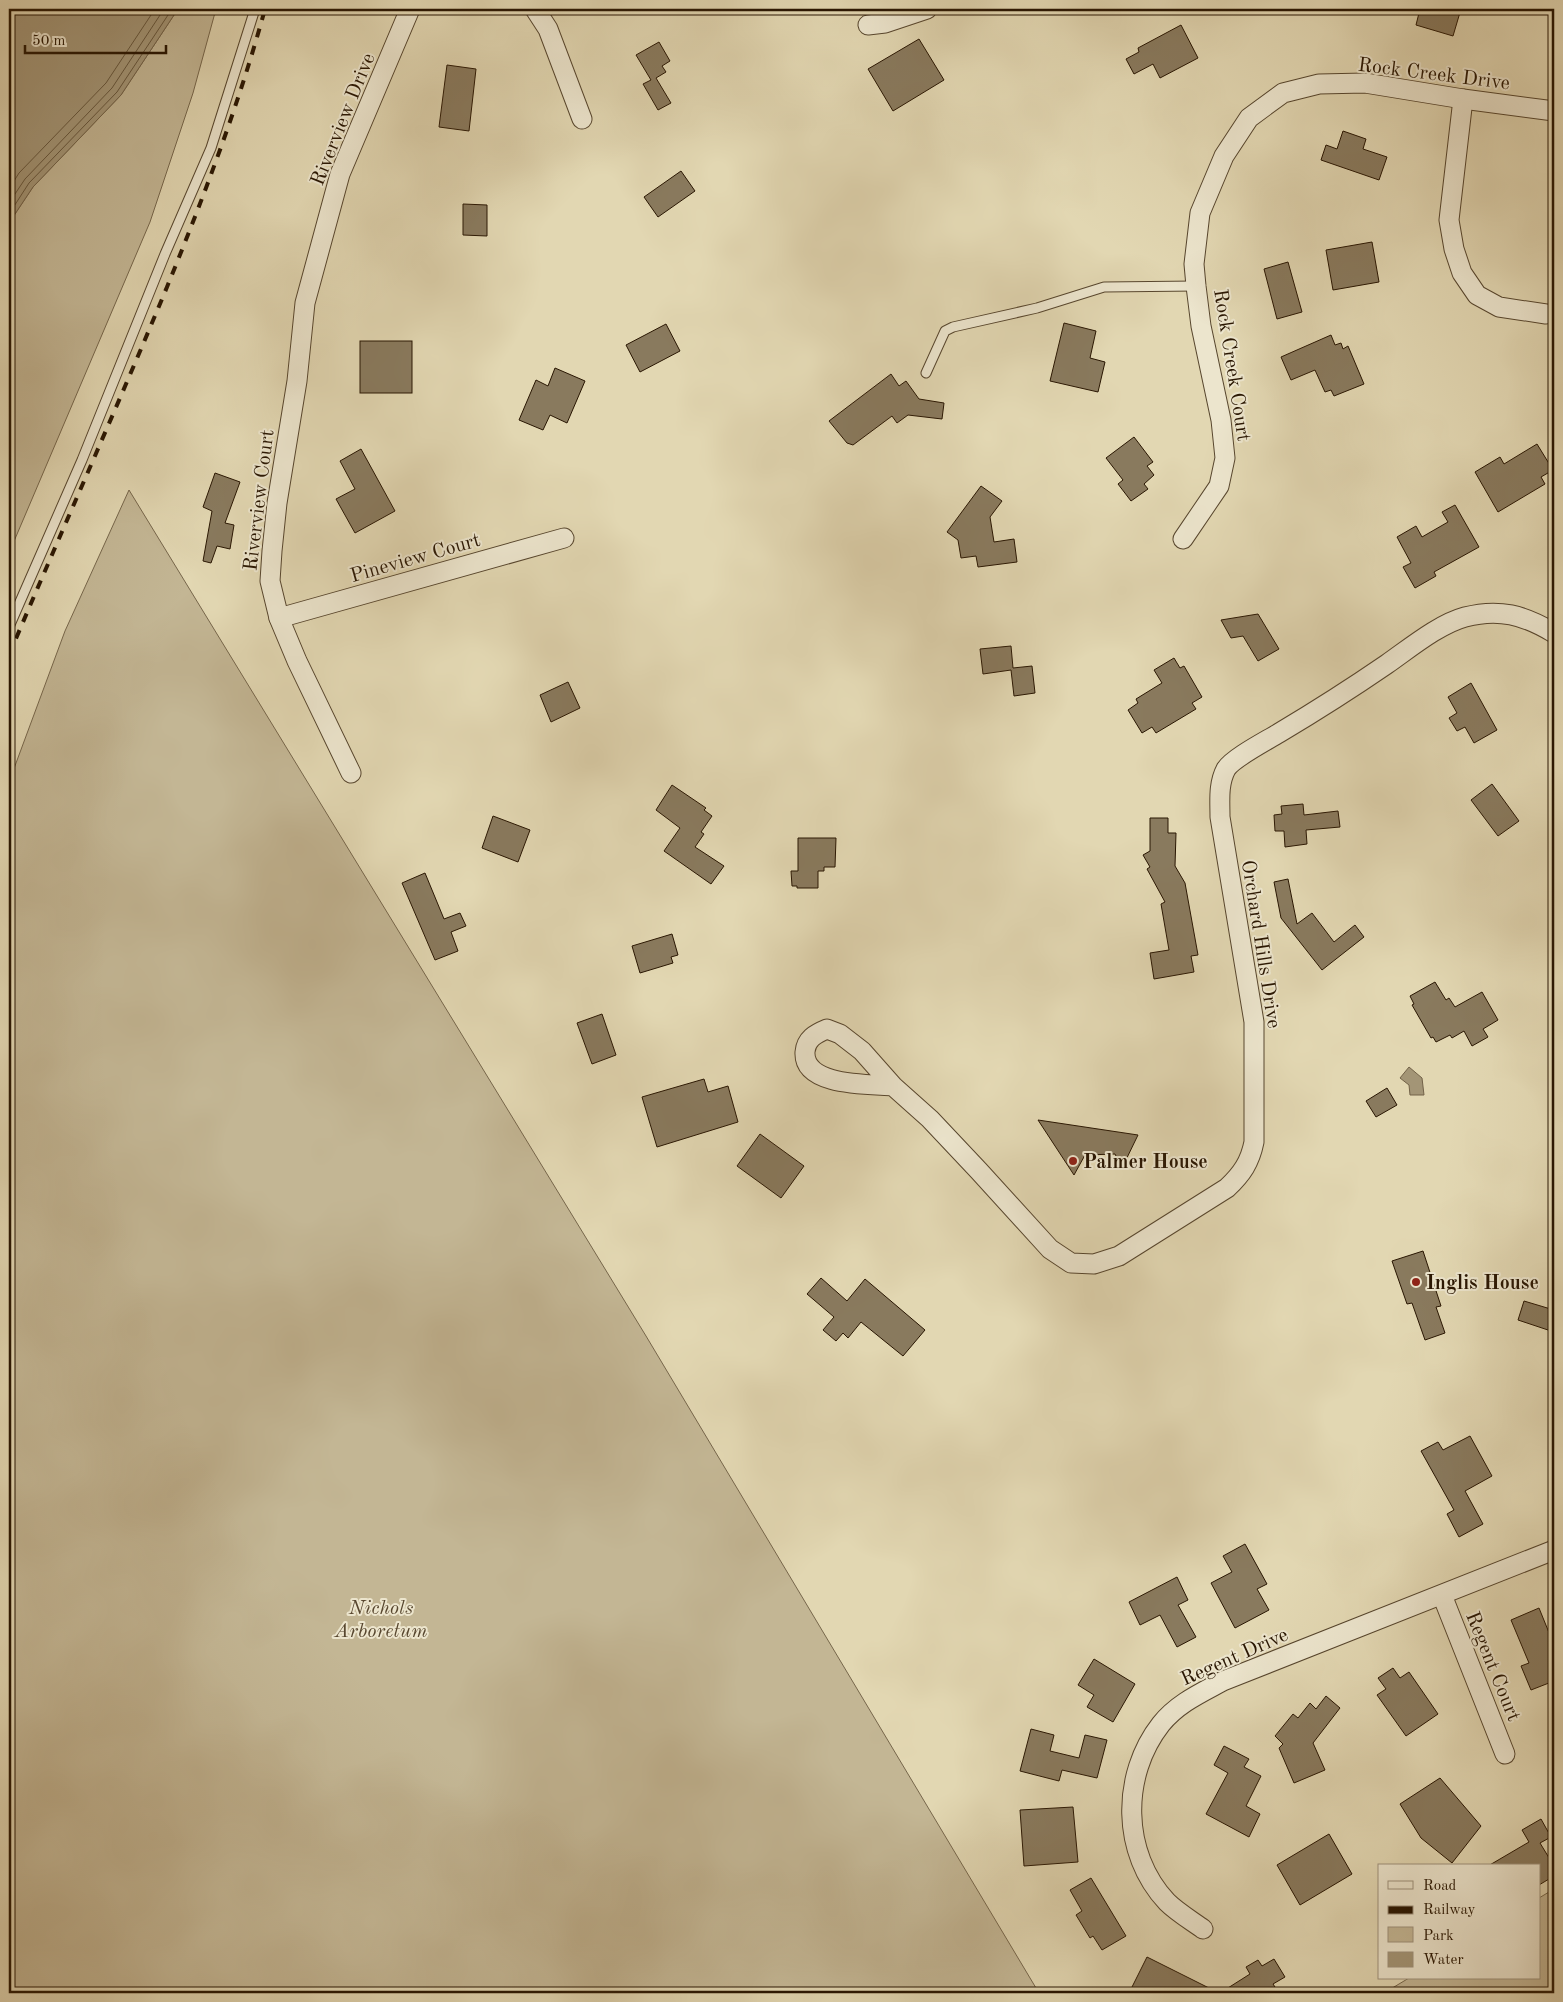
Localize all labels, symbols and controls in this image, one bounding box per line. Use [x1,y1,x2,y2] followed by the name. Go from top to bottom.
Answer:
[25,22,166,54] scale bar
[32,34,66,49] text: 50 m
[308,51,380,189] street label: Riverview Drive
[1357,56,1511,94] street label: Rock Creek Drive
[1209,288,1253,443] street label: Rock Creek Court
[241,428,279,572] street label: Riverview Court
[348,531,483,587] street label: Pineview Court
[1237,859,1283,1030] street label: Orchard Hills Drive
[1083,1153,1208,1173] place label: Palmer House
[1067,1155,1079,1167] marker: Palmer House
[1426,1274,1539,1294] place label: Inglis House
[1410,1276,1422,1288] marker: Inglis House
[334,1599,427,1642] park label: Nichols Arboretum
[1461,1609,1523,1724] street label: Regent Court
[1178,1625,1291,1690] street label: Regent Drive
[1378,1864,1540,1980] legend
[1423,1879,1457,1894] text: Road
[1423,1903,1476,1918] text: Railway
[1423,1929,1454,1944] text: Park
[1423,1953,1464,1968] text: Water

